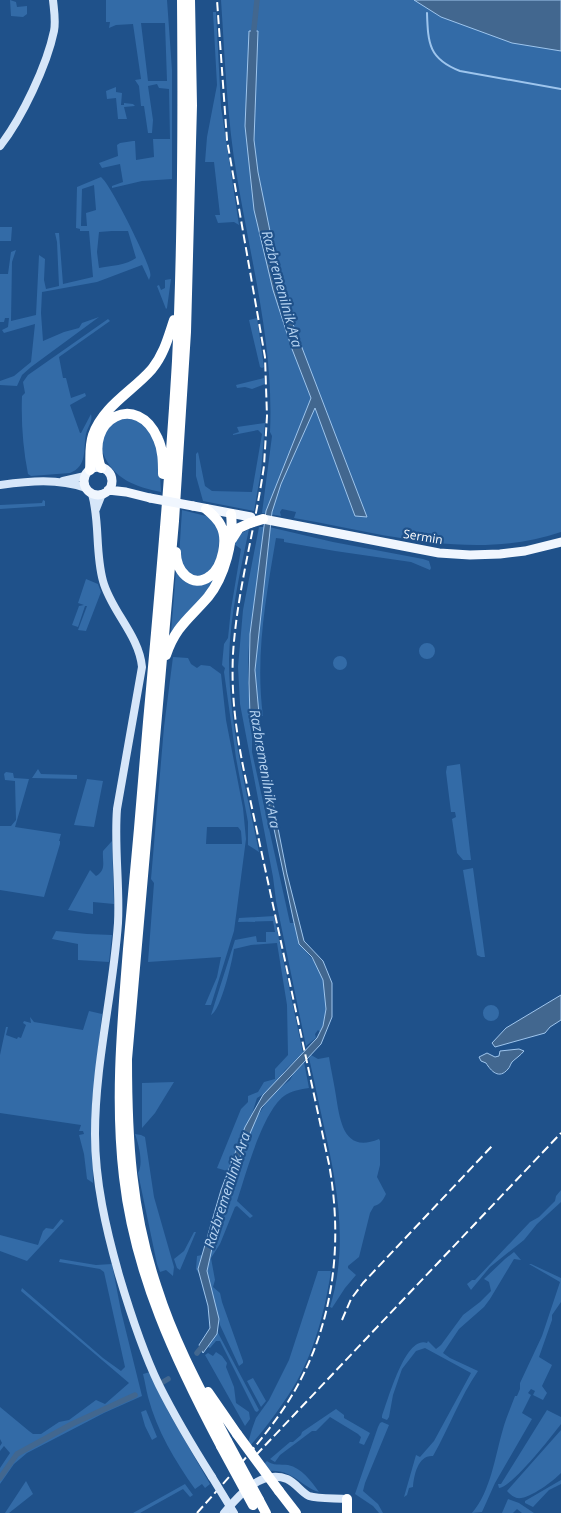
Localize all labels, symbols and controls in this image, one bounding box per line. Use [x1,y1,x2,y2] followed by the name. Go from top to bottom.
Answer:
[258,228,307,350] water label: Razbremenilnik Ara
[402,525,444,548] street label: Sermin
[246,708,285,830] water label: Razbremenilnik Ara
[199,1130,254,1250] water label: Razbremenilnik Ara

